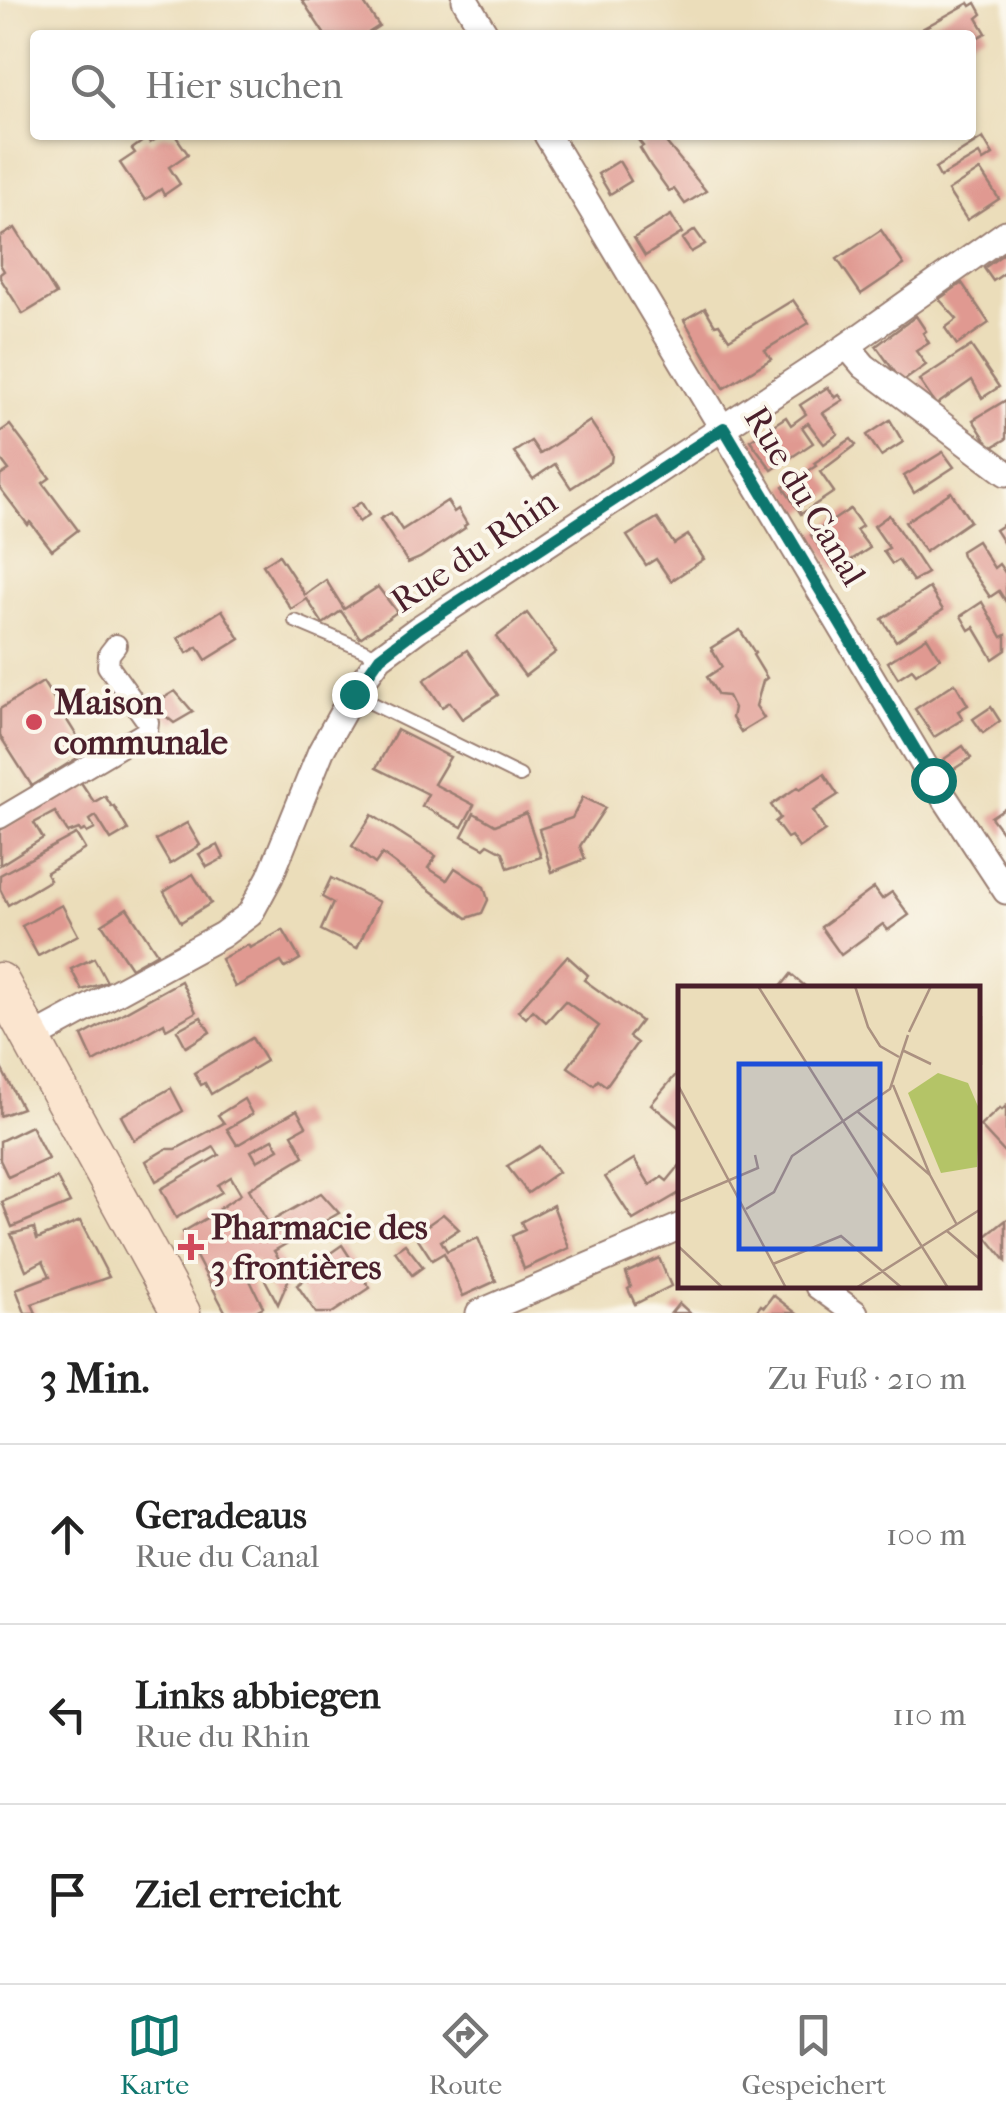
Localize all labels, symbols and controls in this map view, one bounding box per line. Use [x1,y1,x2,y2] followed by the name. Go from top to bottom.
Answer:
[30,30,976,140] search box
[65,58,120,113] icon: search
[145,63,343,108] text: Hier suchen
[736,399,875,593] street label: Rue du Canal
[383,481,565,621] street label: Rue du Rhin
[332,672,378,718] route end
[54,682,229,763] place label: Maison communale
[23,711,45,733] marker: Maison communale
[911,758,957,804] route start
[678,986,981,1288] inset map
[211,1207,428,1288] place label: Pharmacie des 3 frontières
[180,1236,202,1258] marker: Pharmacie des 3 frontières
[40,1354,150,1403] text: 3 Min.
[768,1360,966,1397] text: Zu Fuß · 210 m
[135,1493,307,1538] text: Geradeaus
[40,1507,95,1562] icon: ahead
[886,1516,966,1553] text: 100 m
[135,1538,319,1575] text: Rue du Canal
[135,1673,381,1718] text: Links abbiegen
[40,1687,95,1742] icon: left
[892,1696,966,1733] text: 110 m
[135,1718,310,1755] text: Rue du Rhin
[40,1867,95,1922] icon: arrive
[135,1872,341,1917] text: Ziel erreicht
[120,2008,189,2101] tab: Karte
[429,2008,502,2101] tab: Route
[741,2008,886,2101] tab: Gespeichert

